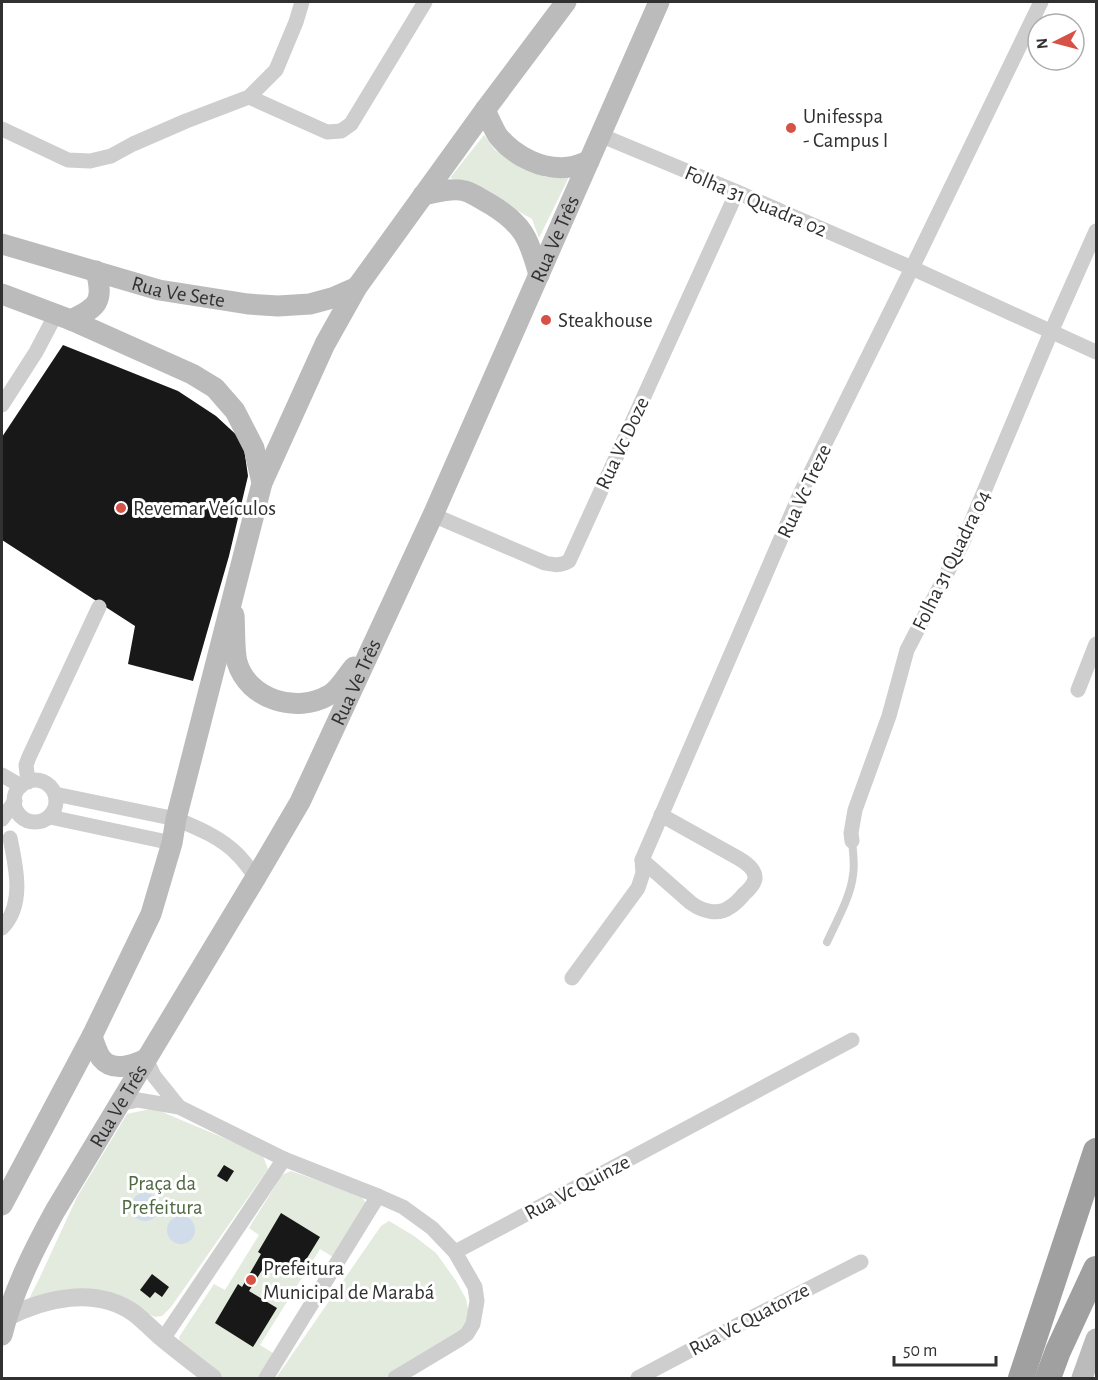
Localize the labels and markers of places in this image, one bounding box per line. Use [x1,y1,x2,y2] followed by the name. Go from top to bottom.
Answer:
[803,106,888,151] place label: Unifesspa - Campus I
[784,121,798,135] marker: Unifesspa - Campus I
[558,310,653,331] place label: Steakhouse
[539,313,553,327] marker: Steakhouse
[133,498,276,519] place label: Revemar Veículos
[114,501,128,515] marker: Revemar Veículos
[263,1258,435,1303] place label: Prefeitura Municipal de Marabá
[244,1273,258,1287] marker: Prefeitura Municipal de Marabá

